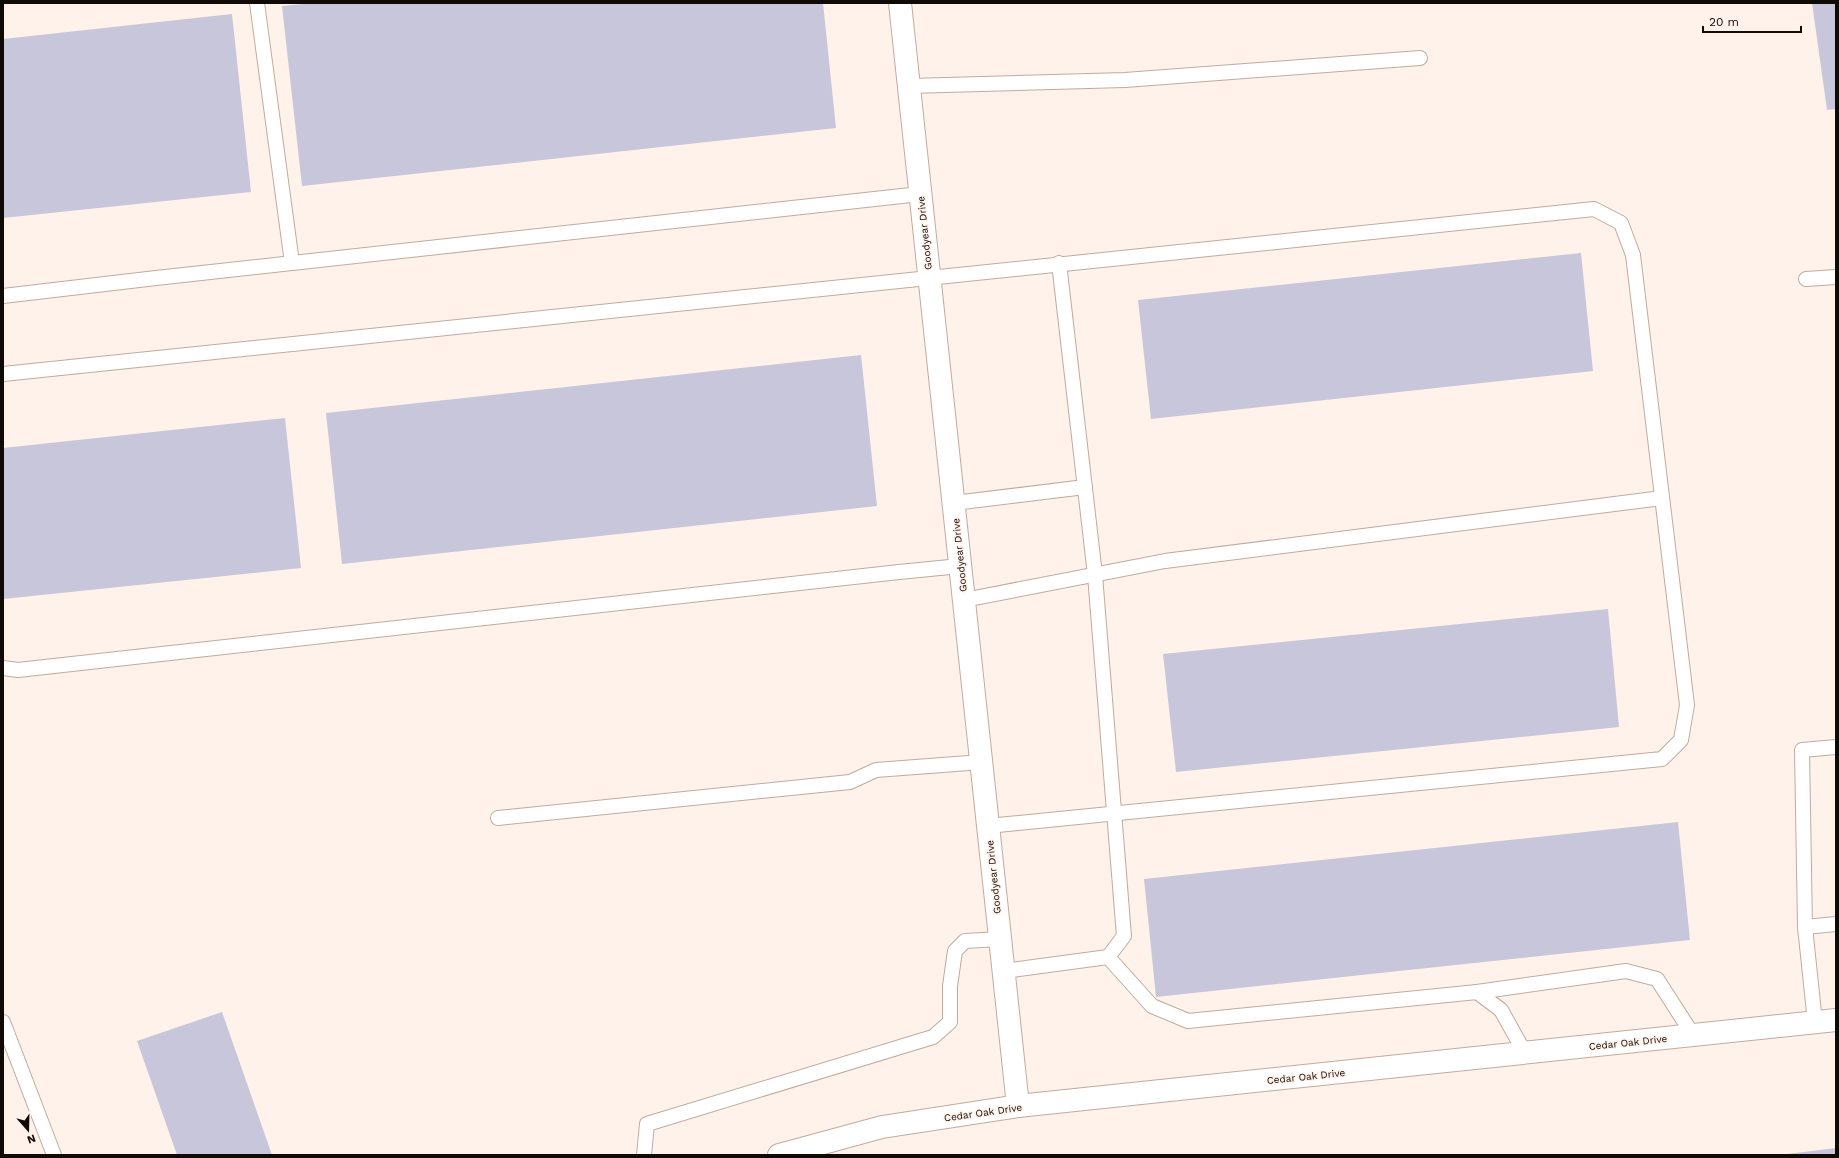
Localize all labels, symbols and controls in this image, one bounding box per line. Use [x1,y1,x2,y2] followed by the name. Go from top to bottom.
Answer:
[1703,8,1801,34] scale bar
[1709,15,1739,29] text: 20 m
[915,195,934,270] street label: Goodyear Drive
[950,517,969,592] street label: Goodyear Drive
[984,839,1003,914] street label: Goodyear Drive
[1588,1033,1668,1052] street label: Cedar Oak Drive
[1266,1067,1346,1086] street label: Cedar Oak Drive
[943,1102,1023,1123] street label: Cedar Oak Drive
[8,1110,48,1150] north arrow
[25,1131,37,1146] text: N

